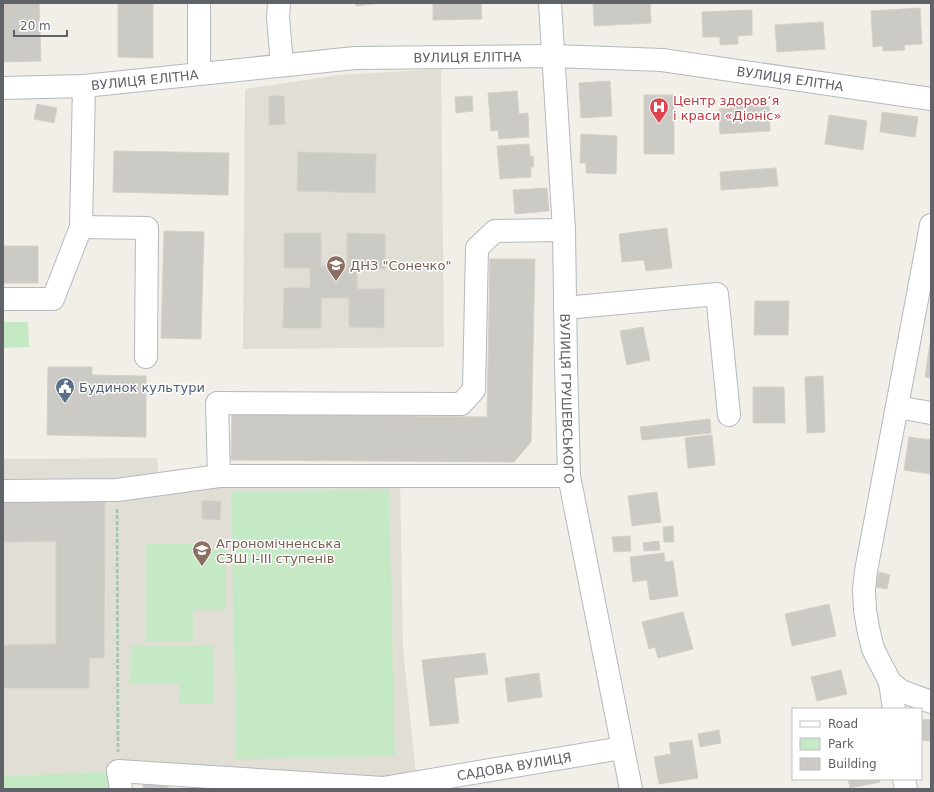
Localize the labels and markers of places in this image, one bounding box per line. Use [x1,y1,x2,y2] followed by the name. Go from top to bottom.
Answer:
[673,93,781,123] place label: Центр здоровʼя і краси «Діоніс»
[648,96,670,124] hospital icon: Центр здоровʼя і краси «Діоніс»
[325,254,347,282] school or university icon: ДНЗ "Сонечко"
[350,258,451,273] place label: ДНЗ "Сонечко"
[54,376,76,404] public building icon: Будинок культури
[79,380,205,395] place label: Будинок культури
[216,536,341,566] place label: Агрономічненська СЗШ І-ІІІ ступенів
[191,539,213,567] school or university icon: Агрономічненська СЗШ І-ІІІ ступенів

